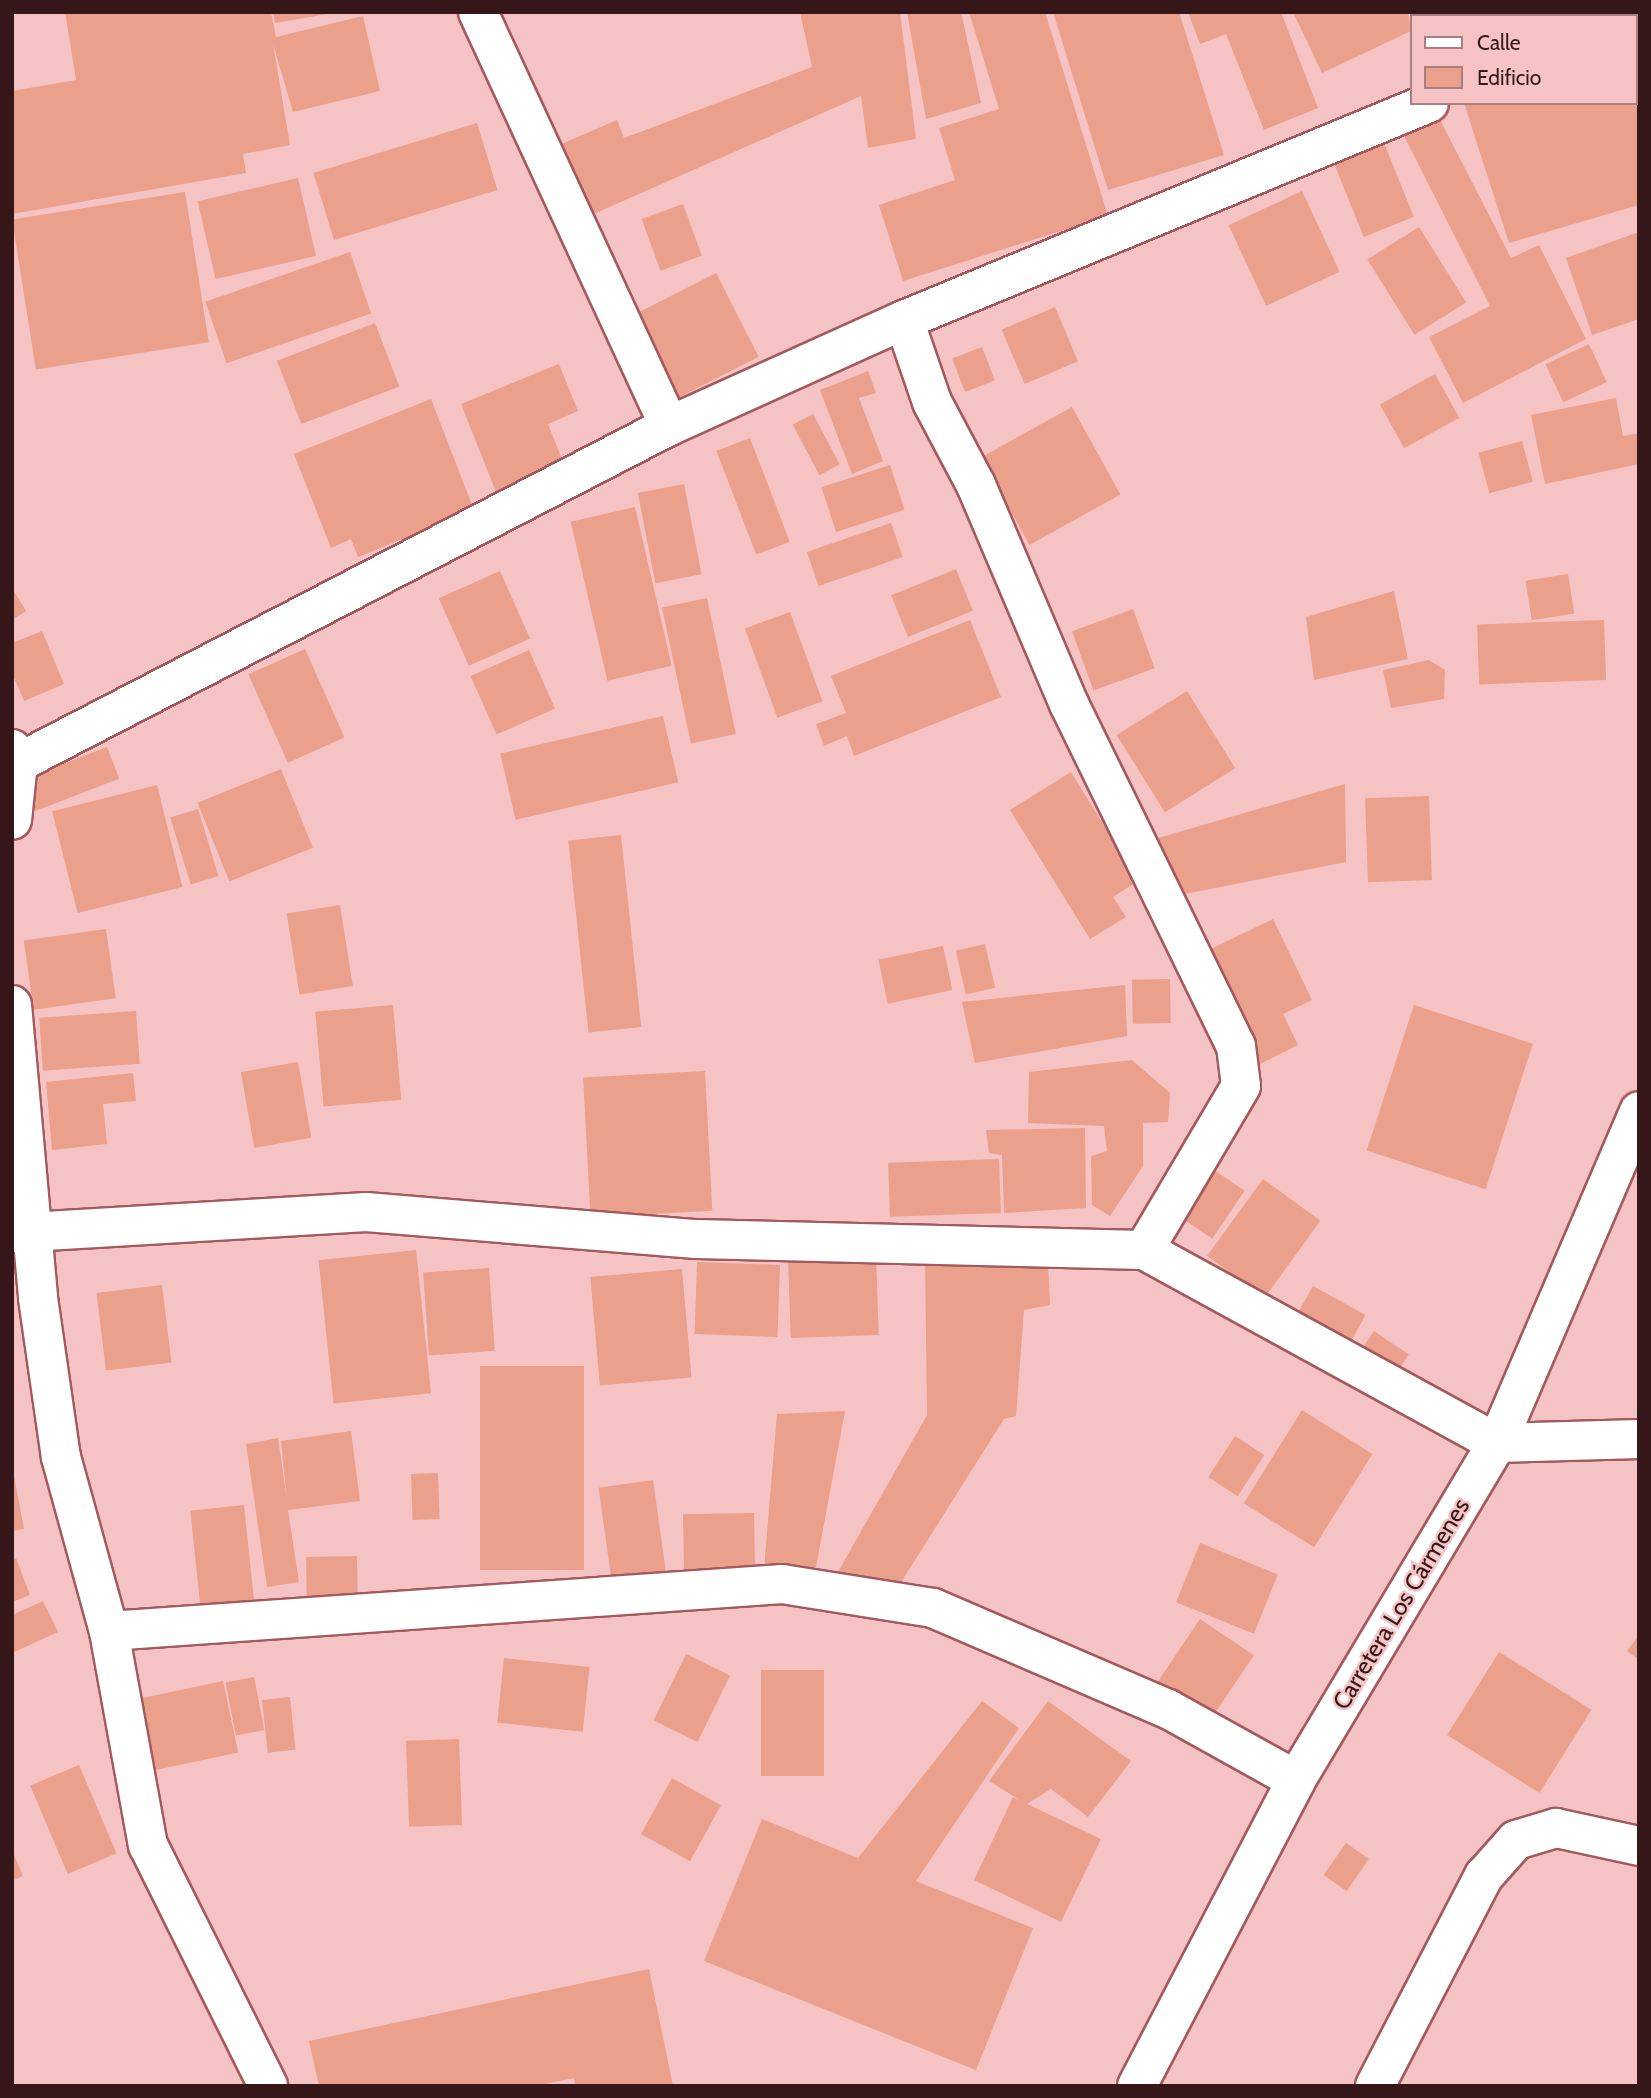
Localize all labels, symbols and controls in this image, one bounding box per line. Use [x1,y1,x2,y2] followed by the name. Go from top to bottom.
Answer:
[1410,14,1637,105] legend
[1477,30,1521,55] text: Calle
[1477,65,1541,90] text: Edificio
[1327,1493,1475,1715] street label: Carretera Los Cármenes

